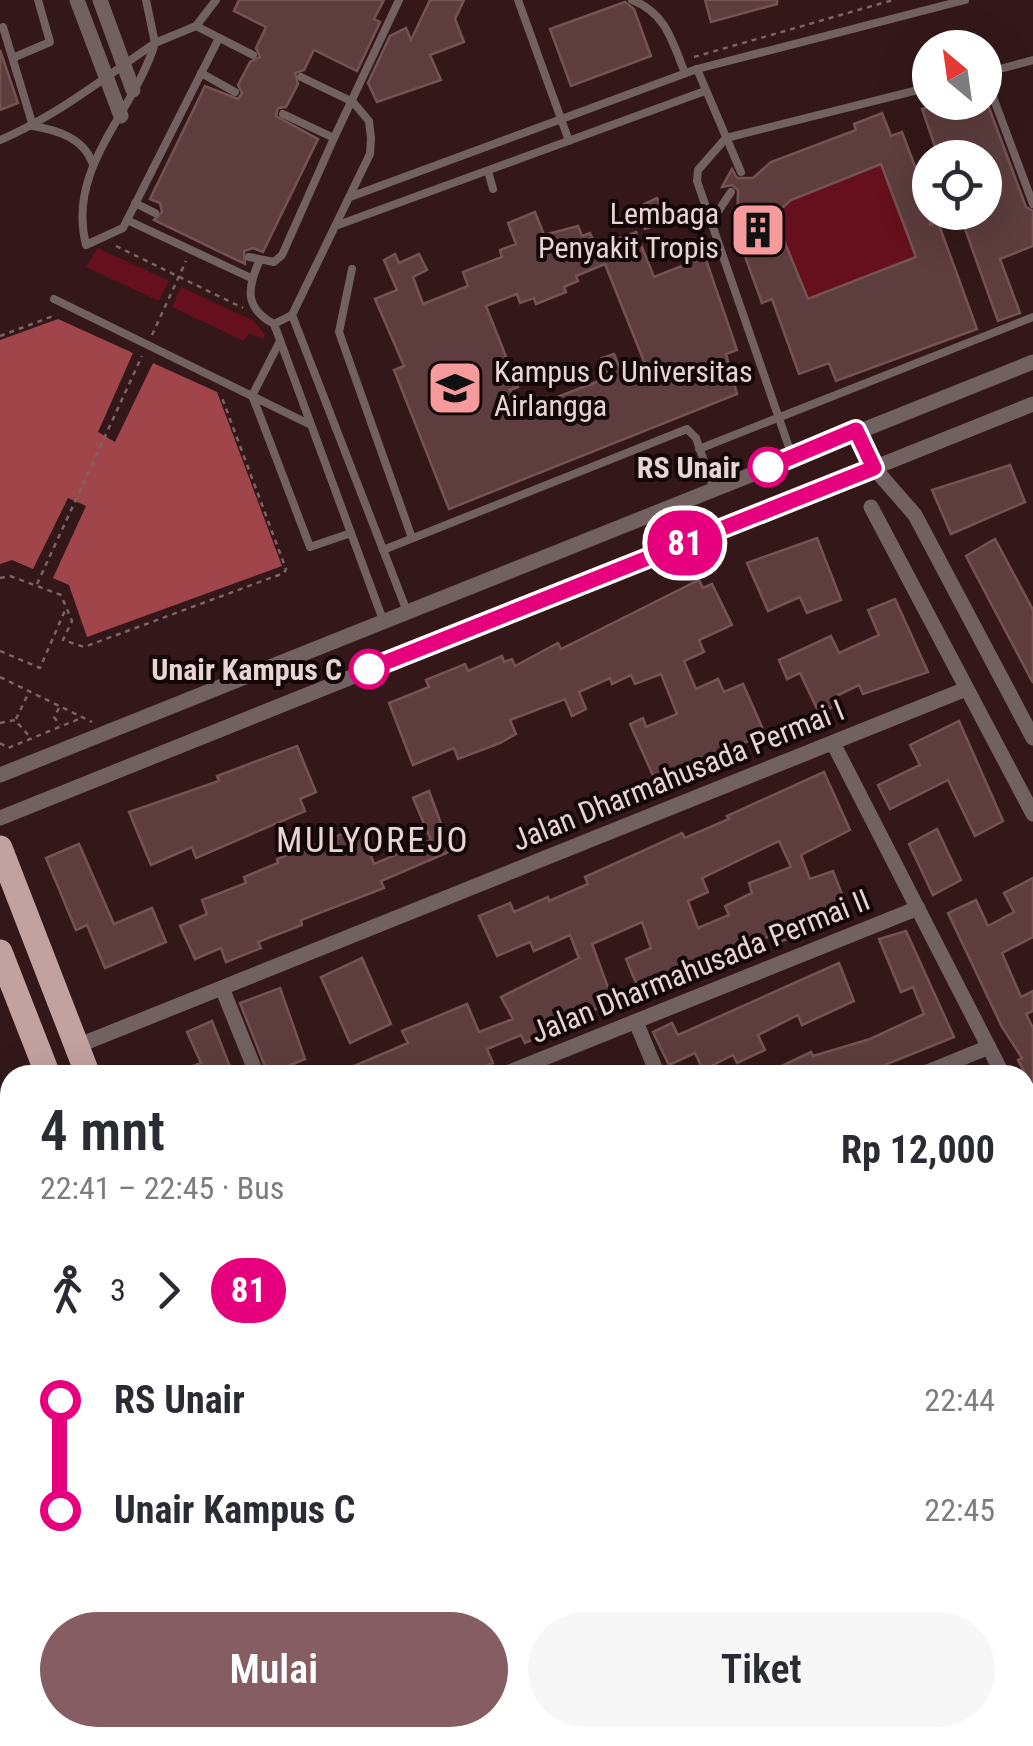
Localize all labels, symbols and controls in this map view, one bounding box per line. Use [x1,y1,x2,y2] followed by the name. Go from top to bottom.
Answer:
[912,30,1002,120] north arrow
[912,30,1002,230] map controls
[912,140,1002,230] button: locate
[538,196,719,265] place label: Lembaga Penyakit Tropis
[728,200,788,260] building icon: Lembaga Penyakit Tropis
[494,354,753,423] place label: Kampus C Universitas Airlangga
[425,358,485,418] school or university icon: Kampus C Universitas Airlangga
[749,448,787,486] marker: RS Unair
[637,450,740,485] place label: RS Unair
[640,510,730,576] line badge: 81
[667,523,703,564] text: 81
[350,650,388,688] marker: Unair Kampus C
[151,652,342,687] place label: Unair Kampus C
[507,692,849,858] street label: Jalan Dharmahusada Permai I
[276,820,470,861] district label: MULYOREJO
[526,882,874,1050] street label: Jalan Dharmahusada Permai II
[40,1099,165,1163] text: 4 mnt
[841,1128,995,1172] text: Rp 12,000
[40,1169,284,1207] text: 22:41 – 22:45 · Bus
[40,1263,95,1318] icon: walk
[141,1263,196,1318] icon: forward
[231,1270,266,1311] text: 81
[110,1271,126,1309] text: 3
[114,1378,245,1422] text: RS Unair
[924,1381,995,1419] text: 22:44
[114,1488,356,1532] text: Unair Kampus C
[924,1491,995,1529] text: 22:45
[40,1612,508,1727] button: Mulai
[528,1612,995,1727] button: Tiket

